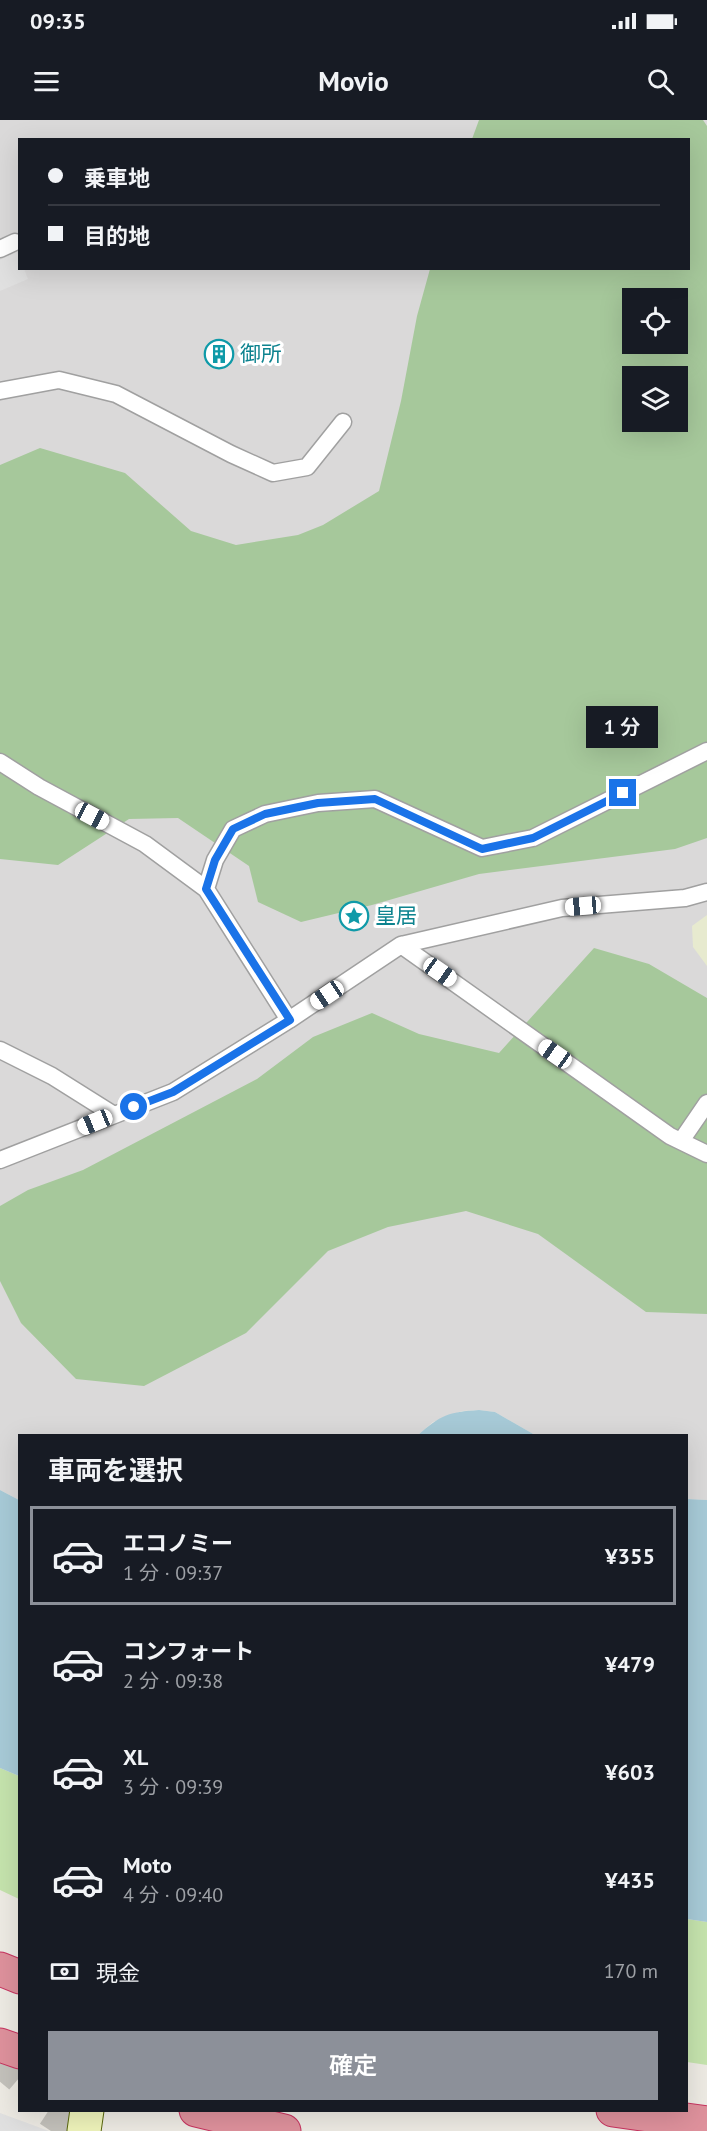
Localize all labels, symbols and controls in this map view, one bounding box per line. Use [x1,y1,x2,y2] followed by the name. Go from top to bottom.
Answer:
[30,7,86,35] text: 09:35
[318,64,389,98] text: Movio
[30,65,63,98] icon: menu
[644,65,677,98] icon: search
[84,164,150,192] text: 乗車地
[84,222,150,250] text: 目的地
[622,288,688,432] map controls
[622,288,688,354] button: locate
[203,338,235,370] building icon: 御所
[240,340,282,367] place label: 御所
[622,366,688,432] button: layers
[587,706,659,748] callout: 1 分
[604,714,640,740] text: 1 分
[609,779,636,806] route end
[72,800,112,832] car
[564,895,602,917] car
[338,900,370,932] place icon: 皇居
[375,902,417,929] place label: 皇居
[420,954,460,990] car
[307,977,347,1013] car
[535,1036,575,1072] car
[120,1093,147,1120] route start
[75,1107,115,1137] car
[48,1453,183,1487] text: 車両を選択
[51,1529,105,1583] icon: car
[123,1529,233,1557] text: エコノミー
[605,1542,655,1570] text: ¥355
[123,1560,223,1586] text: 1 分 · 09:37
[51,1637,105,1691] icon: car
[123,1637,254,1665] text: コンフォート
[605,1650,655,1678] text: ¥479
[123,1668,223,1694] text: 2 分 · 09:38
[123,1743,148,1771] text: XL
[51,1745,105,1799] icon: car
[605,1758,655,1786] text: ¥603
[123,1774,223,1800] text: 3 分 · 09:39
[123,1851,172,1879] text: Moto
[51,1853,105,1907] icon: car
[605,1866,655,1894] text: ¥435
[123,1882,223,1908] text: 4 分 · 09:40
[48,1955,81,1988] icon: cash
[604,1958,658,1984] text: 170 m
[96,1959,140,1987] text: 現金
[48,2031,658,2100] button: 確定

